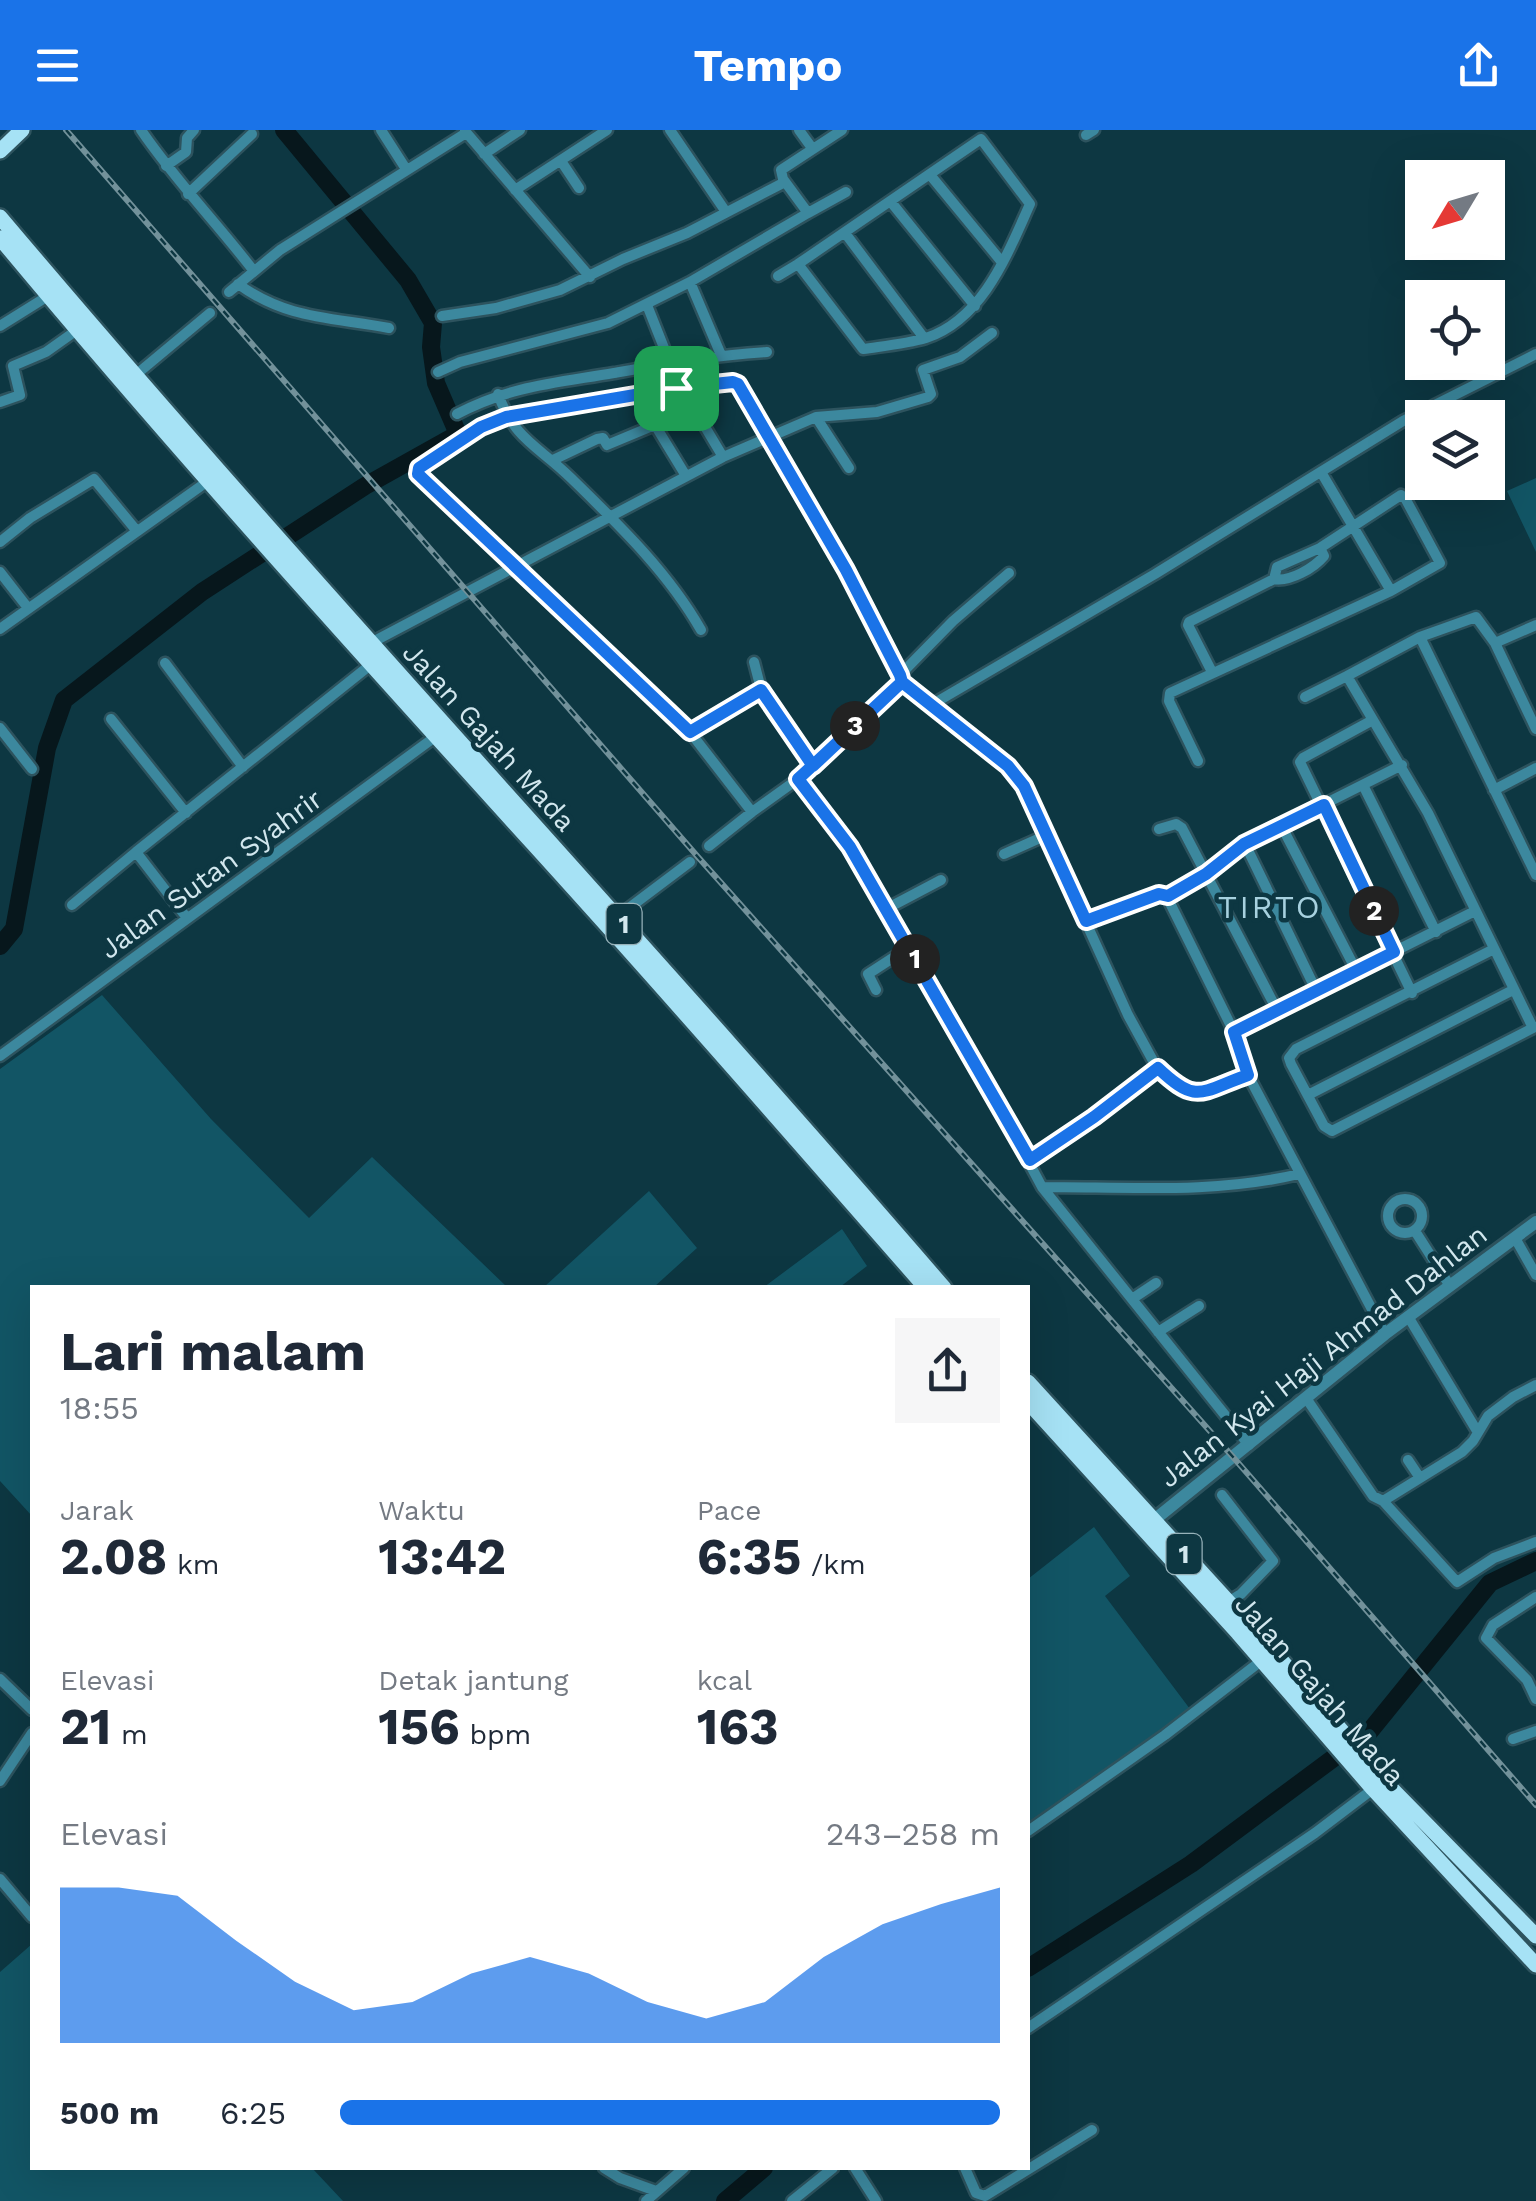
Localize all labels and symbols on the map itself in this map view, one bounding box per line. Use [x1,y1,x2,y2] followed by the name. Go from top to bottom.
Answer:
[1405,160,1505,260] north arrow
[634,346,719,431] pin
[396,636,582,838] street label: Jalan Gajah Mada
[830,701,880,751] pin: 3
[93,782,329,966] street label: Jalan Sutan Syahrir
[1349,886,1399,936] pin: 2
[1218,888,1322,926] district label: TIRTO
[606,904,642,944] road number: 1
[890,934,940,984] pin: 1
[1153,1218,1493,1494] street label: Jalan Kyai Haji Ahmad Dahlan
[1166,1534,1202,1574] road number: 1
[1228,1588,1412,1792] street label: Jalan Gajah Mada

